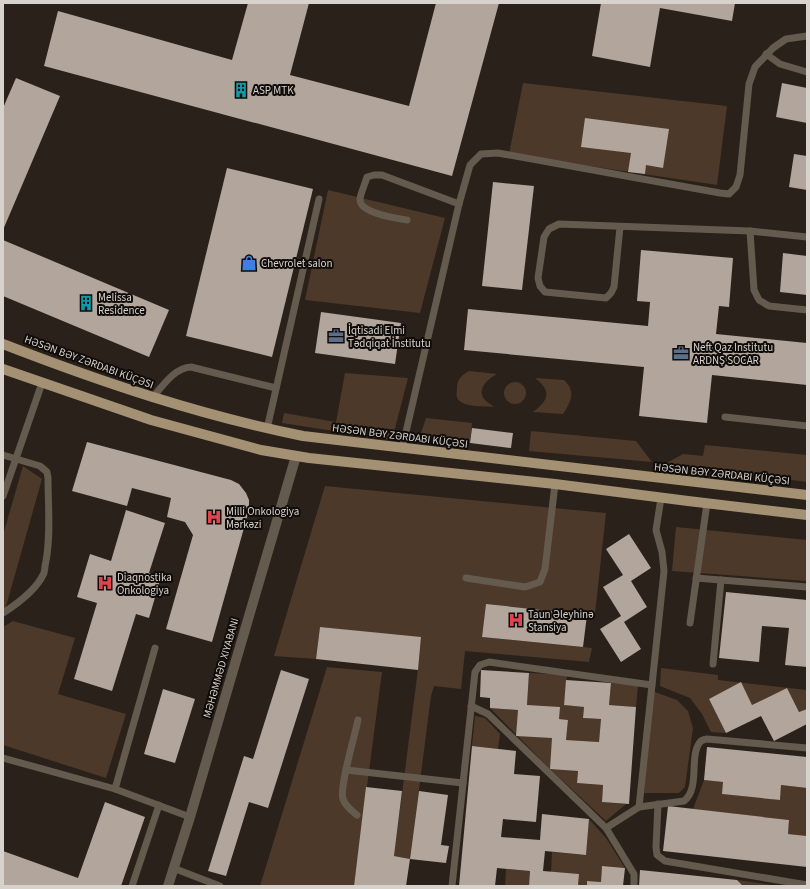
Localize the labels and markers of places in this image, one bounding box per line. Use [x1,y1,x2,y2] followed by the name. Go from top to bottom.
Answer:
[232,81,250,99] building icon: ASP MTK
[253,83,294,98] place label: ASP MTK
[240,254,258,272] shop icon: Chevrolet salon
[261,256,333,271] place label: Chevrolet salon
[98,290,145,318] place label: Melissa Residence
[77,294,95,312] building icon: Melissa Residence
[348,323,431,351] place label: İqtisadi Elmi Tədqiqat İnstitutu
[327,327,345,345] office icon: İqtisadi Elmi Tədqiqat İnstitutu
[693,340,773,368] place label: Neft Qaz Institutu ARDNŞ SOCAR
[672,344,690,362] office icon: Neft Qaz Institutu ARDNŞ SOCAR
[226,504,299,532] place label: Milli Onkologiya Mərkəzi
[205,508,223,526] hospital icon: Milli Onkologiya Mərkəzi
[117,570,172,598] place label: Diaqnostika Onkologiya
[96,574,114,592] hospital icon: Diaqnostika Onkologiya
[528,607,594,635] place label: Taun Əleyhinə Stansiya
[507,611,525,629] hospital icon: Taun Əleyhinə Stansiya

